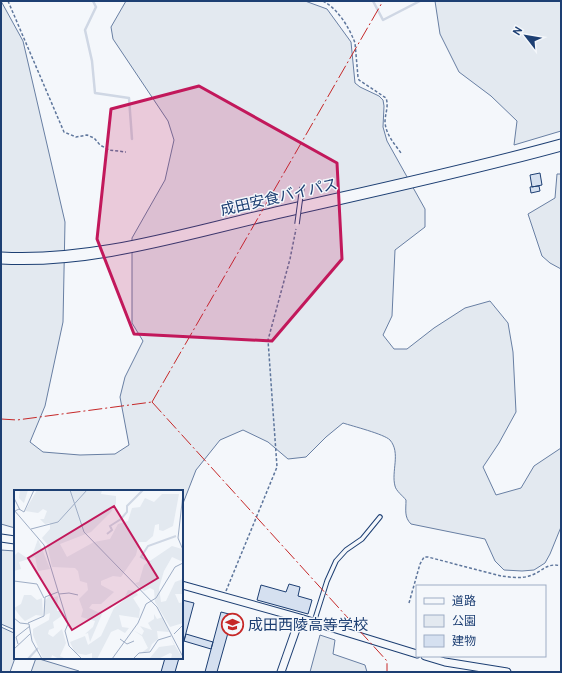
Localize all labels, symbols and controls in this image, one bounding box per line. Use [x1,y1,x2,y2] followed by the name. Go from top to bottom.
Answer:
[506,16,546,56] north arrow
[509,24,525,38] text: N
[219,175,339,219] street label: 成田安食バイパス
[14,490,183,659] inset map
[416,585,546,657] legend
[452,593,476,608] text: 道路
[219,612,245,638] school or university icon: 成田西陵高等学校
[452,613,476,628] text: 公園
[248,616,368,634] place label: 成田西陵高等学校
[452,633,476,648] text: 建物

